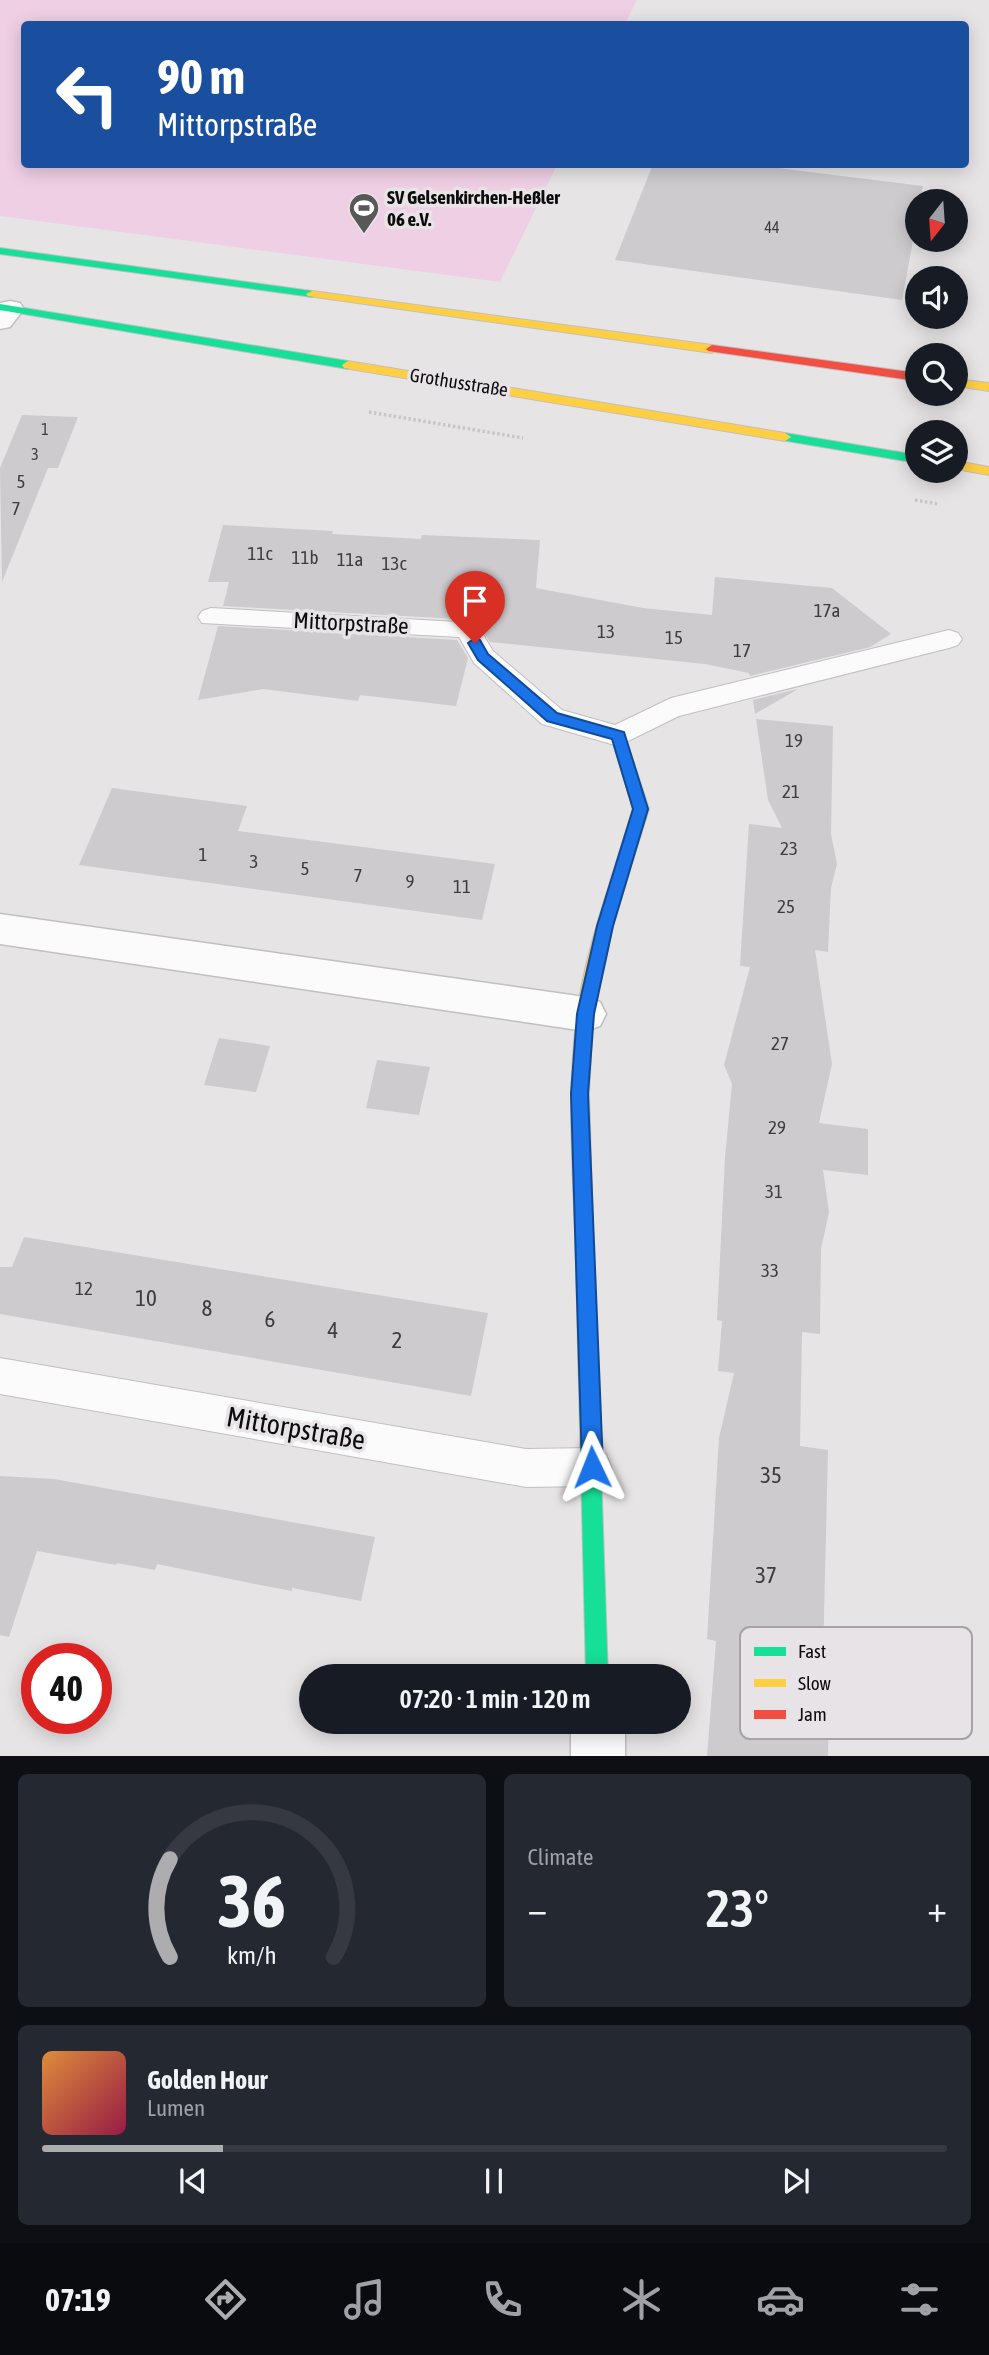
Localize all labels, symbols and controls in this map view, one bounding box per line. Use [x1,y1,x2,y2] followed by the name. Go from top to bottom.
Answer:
[157,48,245,104] text: 90 m
[42,49,133,140] icon: left
[157,106,317,143] text: Mittorpstraße
[387,186,560,230] place label: SV Gelsenkirchen-Heßler 06 e.V.
[905,189,968,252] north arrow
[905,189,968,483] map controls
[347,191,381,235] sports icon: SV Gelsenkirchen-Heßler 06 e.V.
[764,218,780,236] house number: 44
[905,266,968,329] button: sound
[905,343,968,406] button: search
[408,363,510,401] street label: Grothusstraße
[41,420,49,438] house number: 1
[905,420,968,483] button: layers
[31,445,39,463] house number: 3
[17,470,25,492] house number: 5
[12,497,20,519] house number: 7
[248,542,273,564] house number: 11c
[292,546,318,568] house number: 11b
[337,548,363,570] house number: 11a
[382,552,407,574] house number: 13c
[445,571,505,643] pin
[456,582,494,620] icon: arrive
[814,599,840,621] house number: 17a
[293,607,409,639] street label: Mittorpstraße
[597,620,615,642] house number: 13
[665,626,683,648] house number: 15
[733,639,751,661] house number: 17
[785,729,803,751] house number: 19
[782,780,800,802] house number: 21
[780,837,798,859] house number: 23
[199,843,207,865] house number: 1
[250,850,258,872] house number: 3
[301,857,309,879] house number: 5
[354,864,362,886] house number: 7
[406,870,415,892] house number: 9
[453,875,471,897] house number: 11
[777,895,795,917] house number: 25
[771,1032,789,1054] house number: 27
[768,1116,786,1138] house number: 29
[765,1180,783,1202] house number: 31
[761,1259,779,1281] house number: 33
[75,1277,93,1299] house number: 12
[135,1285,157,1311] house number: 10
[202,1295,212,1321] house number: 8
[265,1306,275,1332] house number: 6
[328,1317,338,1343] house number: 4
[392,1327,402,1353] house number: 2
[224,1400,368,1456] street label: Mittorpstraße
[555,1430,629,1504] position arrow
[760,1462,782,1488] house number: 35
[755,1562,777,1588] house number: 37
[740,1627,972,1739] legend
[798,1640,826,1662] text: Fast
[21,1643,112,1734] speed limit sign: 40
[798,1672,832,1694] text: Slow
[400,1684,590,1714] text: 07:20 · 1 min · 120 m
[798,1703,827,1725] text: Jam
[528,1844,593,1870] text: Climate
[218,1859,286,1942] text: 36
[706,1878,769,1938] text: 23°
[528,1887,547,1930] text: −
[927,1887,947,1930] text: +
[227,1940,277,1968] text: km/h
[147,2065,267,2095] text: Golden Hour
[147,2095,205,2121] text: Lumen
[174,2162,212,2200] icon: previous
[475,2162,513,2200] icon: pause
[777,2162,815,2200] icon: next
[201,2275,250,2324] icon: directions
[340,2275,389,2324] icon: music
[478,2275,527,2324] icon: phone
[617,2275,666,2324] icon: climate
[756,2275,805,2324] icon: car
[895,2275,944,2324] icon: filters
[45,2281,111,2318] text: 07:19

